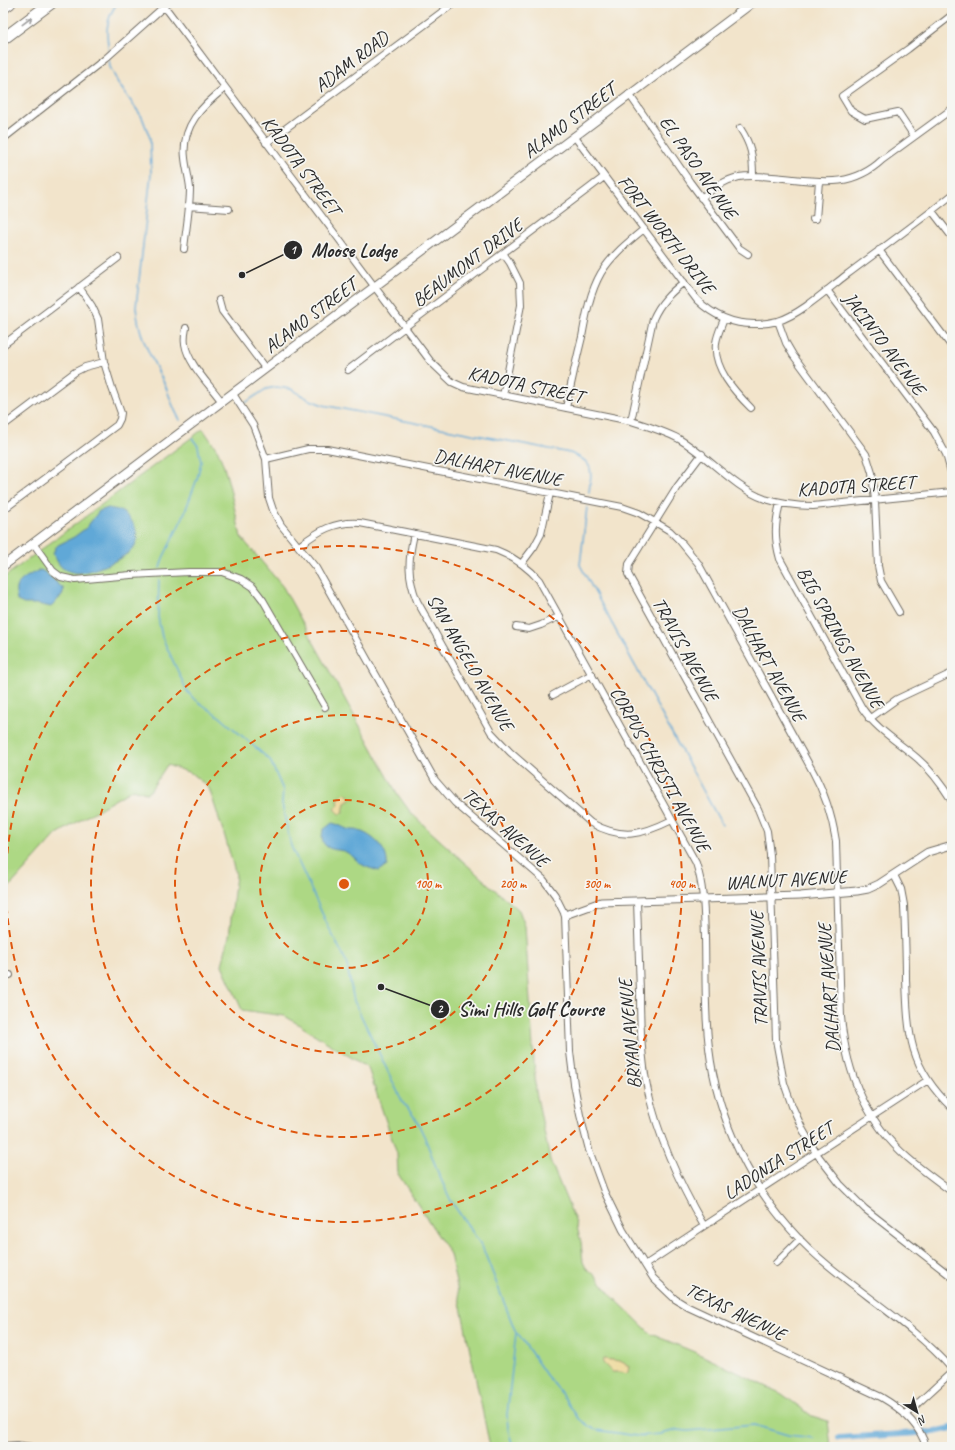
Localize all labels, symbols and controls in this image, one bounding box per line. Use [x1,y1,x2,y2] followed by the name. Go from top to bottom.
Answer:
[21,17,32,25] one-way arrow
[310,25,395,98] street label: ADAM ROAD
[518,75,625,164] street label: ALAMO STREET
[256,111,349,223] street label: KADOTA STREET
[654,111,744,226] street label: EL PASO AVENUE
[612,170,722,301] street label: FORT WORTH DRIVE
[407,212,530,312] street label: BEAUMONT DRIVE
[283,234,404,266] callout: Moose Lodge
[311,238,398,263] text: Moose Lodge
[290,242,297,258] text: 1
[259,270,366,359] street label: ALAMO STREET
[837,286,933,402] street label: JACINTO AVENUE
[466,361,590,410] street label: KADOTA STREET
[432,444,566,493] street label: DALHART AVENUE
[797,470,920,502] street label: KADOTA STREET
[791,563,890,715] street label: BIG SPRINGS AVENUE
[421,590,520,737] street label: SAN ANGELO AVENUE
[647,593,725,708] street label: TRAVIS AVENUE
[727,601,812,728] street label: DALHART AVENUE
[605,682,717,859] street label: CORPUS CHRISTI AVENUE
[457,783,555,875] street label: TEXAS AVENUE
[725,865,850,895] street label: WALNUT AVENUE
[415,876,442,892] text: 100 m
[500,876,527,892] text: 200 m
[584,876,611,892] text: 300 m
[669,876,696,892] text: 400 m
[337,877,351,891] centre of rings
[745,908,773,1027] street label: TRAVIS AVENUE
[812,920,845,1053] street label: DALHART AVENUE
[613,975,647,1090] street label: BRYAN AVENUE
[430,993,612,1025] callout: Simi Hills Golf Course
[458,997,606,1022] text: Simi Hills Golf Course
[437,1001,444,1017] text: 2
[719,1114,842,1205] street label: LADONIA STREET
[682,1277,792,1348] street label: TEXAS AVENUE
[897,1392,937,1432] north arrow
[914,1412,930,1429] text: N

